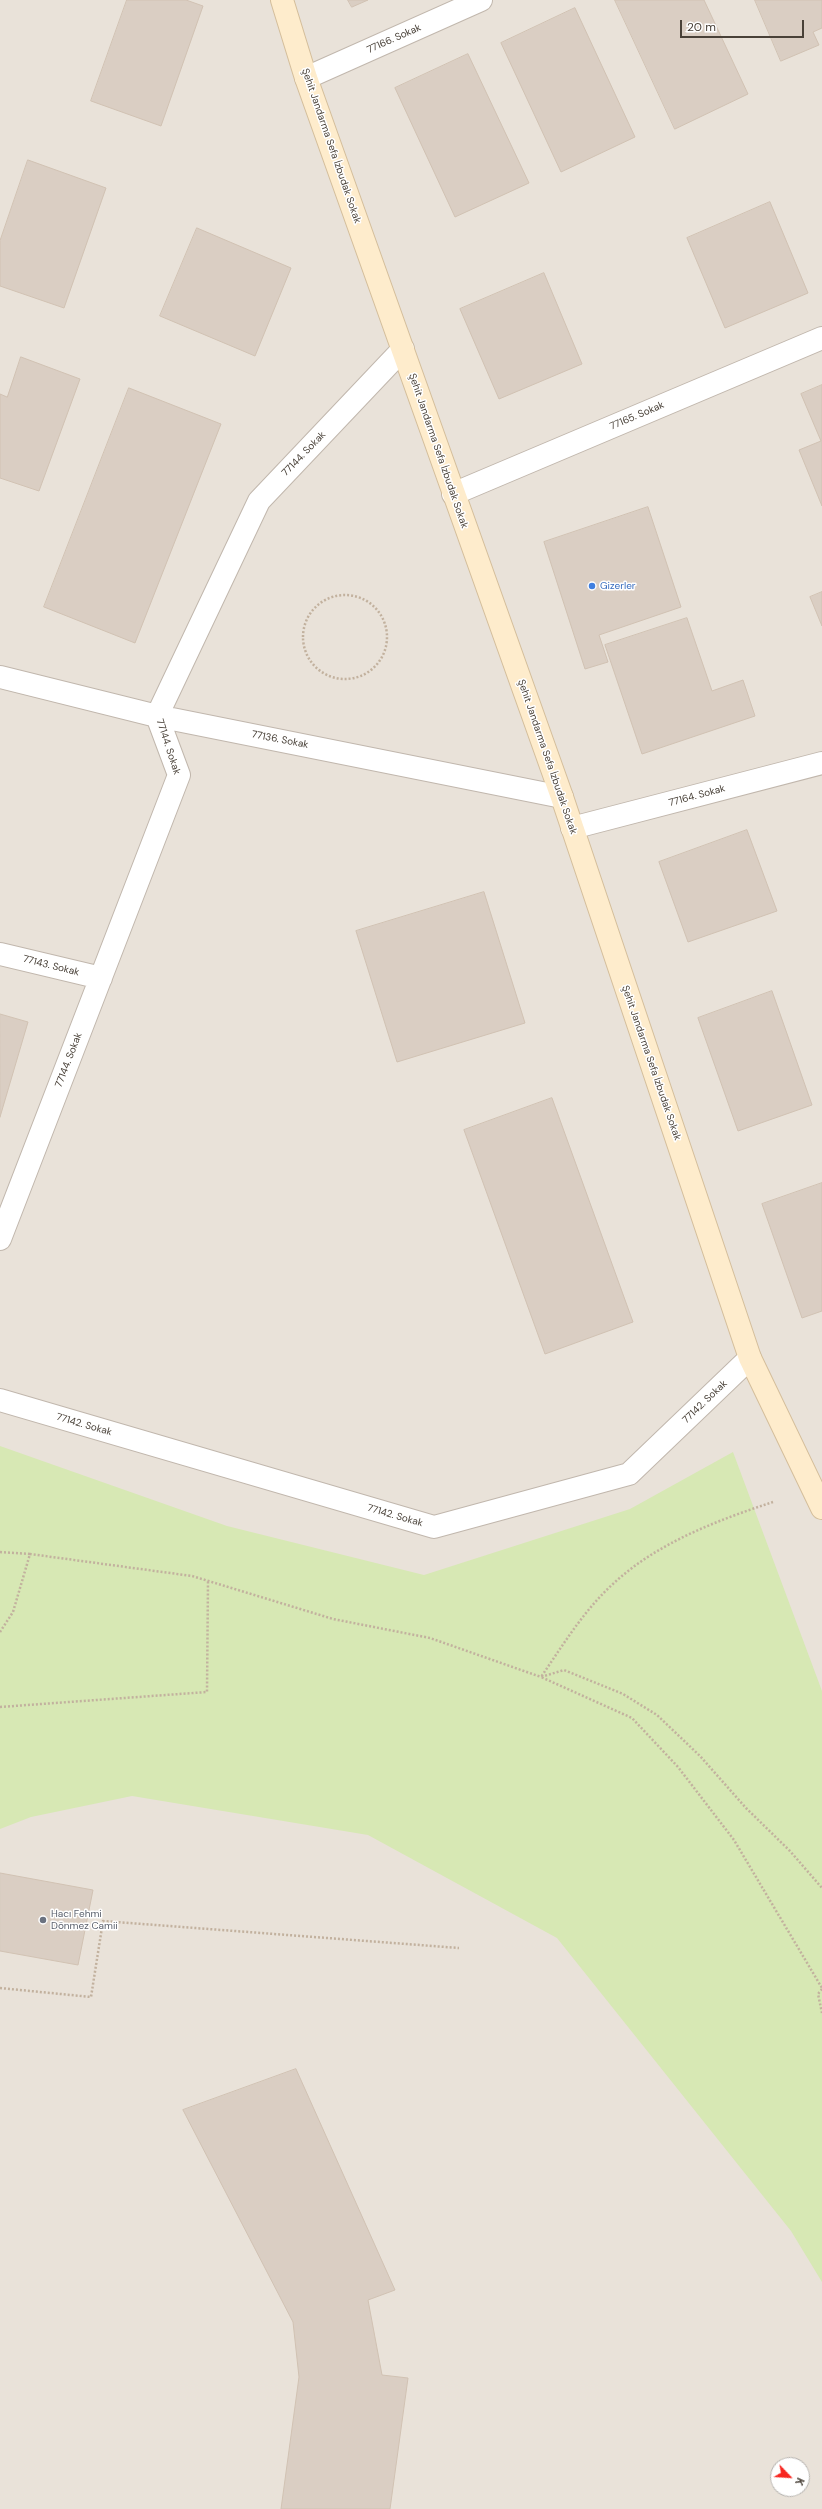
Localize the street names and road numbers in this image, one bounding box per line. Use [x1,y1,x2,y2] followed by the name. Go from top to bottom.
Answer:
[365,22,423,56] street label: 77166. Sokak
[299,67,363,225] street label: Şehit Jandarma Sefa İzbudak Sokak
[406,372,470,530] street label: Şehit Jandarma Sefa İzbudak Sokak
[608,399,666,433] street label: 77165. Sokak
[280,429,328,479] street label: 77144. Sokak
[515,678,579,836] street label: Şehit Jandarma Sefa İzbudak Sokak
[153,718,183,776] street label: 77144. Sokak
[251,729,309,751] street label: 77136. Sokak
[667,783,727,809] street label: 77164. Sokak
[22,953,80,979] street label: 77143. Sokak
[619,984,683,1142] street label: Şehit Jandarma Sefa İzbudak Sokak
[53,1031,85,1089] street label: 77144. Sokak
[680,1378,730,1426] street label: 77142. Sokak
[55,1411,113,1439] street label: 77142. Sokak
[366,1502,424,1530] street label: 77142. Sokak

